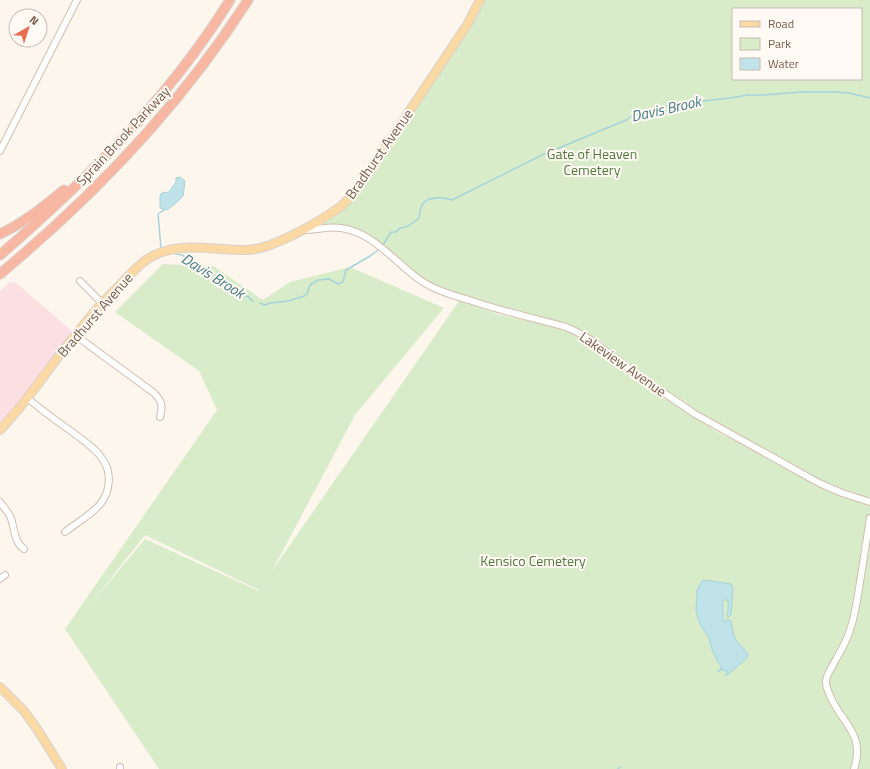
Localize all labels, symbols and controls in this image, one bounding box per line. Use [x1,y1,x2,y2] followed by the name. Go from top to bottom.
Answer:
[8,8,48,48] north arrow
[732,8,862,80] legend
[26,12,42,29] text: N
[768,14,794,33] text: Road
[768,34,791,53] text: Park
[768,54,799,73] text: Water
[71,81,175,190] street label: Sprain Brook Parkway
[629,89,705,128] water label: Davis Brook
[340,104,418,203] street label: Bradhurst Avenue
[547,143,637,180] park label: Gate of Heaven Cemetery
[177,247,251,305] water label: Davis Brook
[52,268,137,362] street label: Bradhurst Avenue
[576,326,671,401] street label: Lakeview Avenue
[480,550,586,571] park label: Kensico Cemetery

